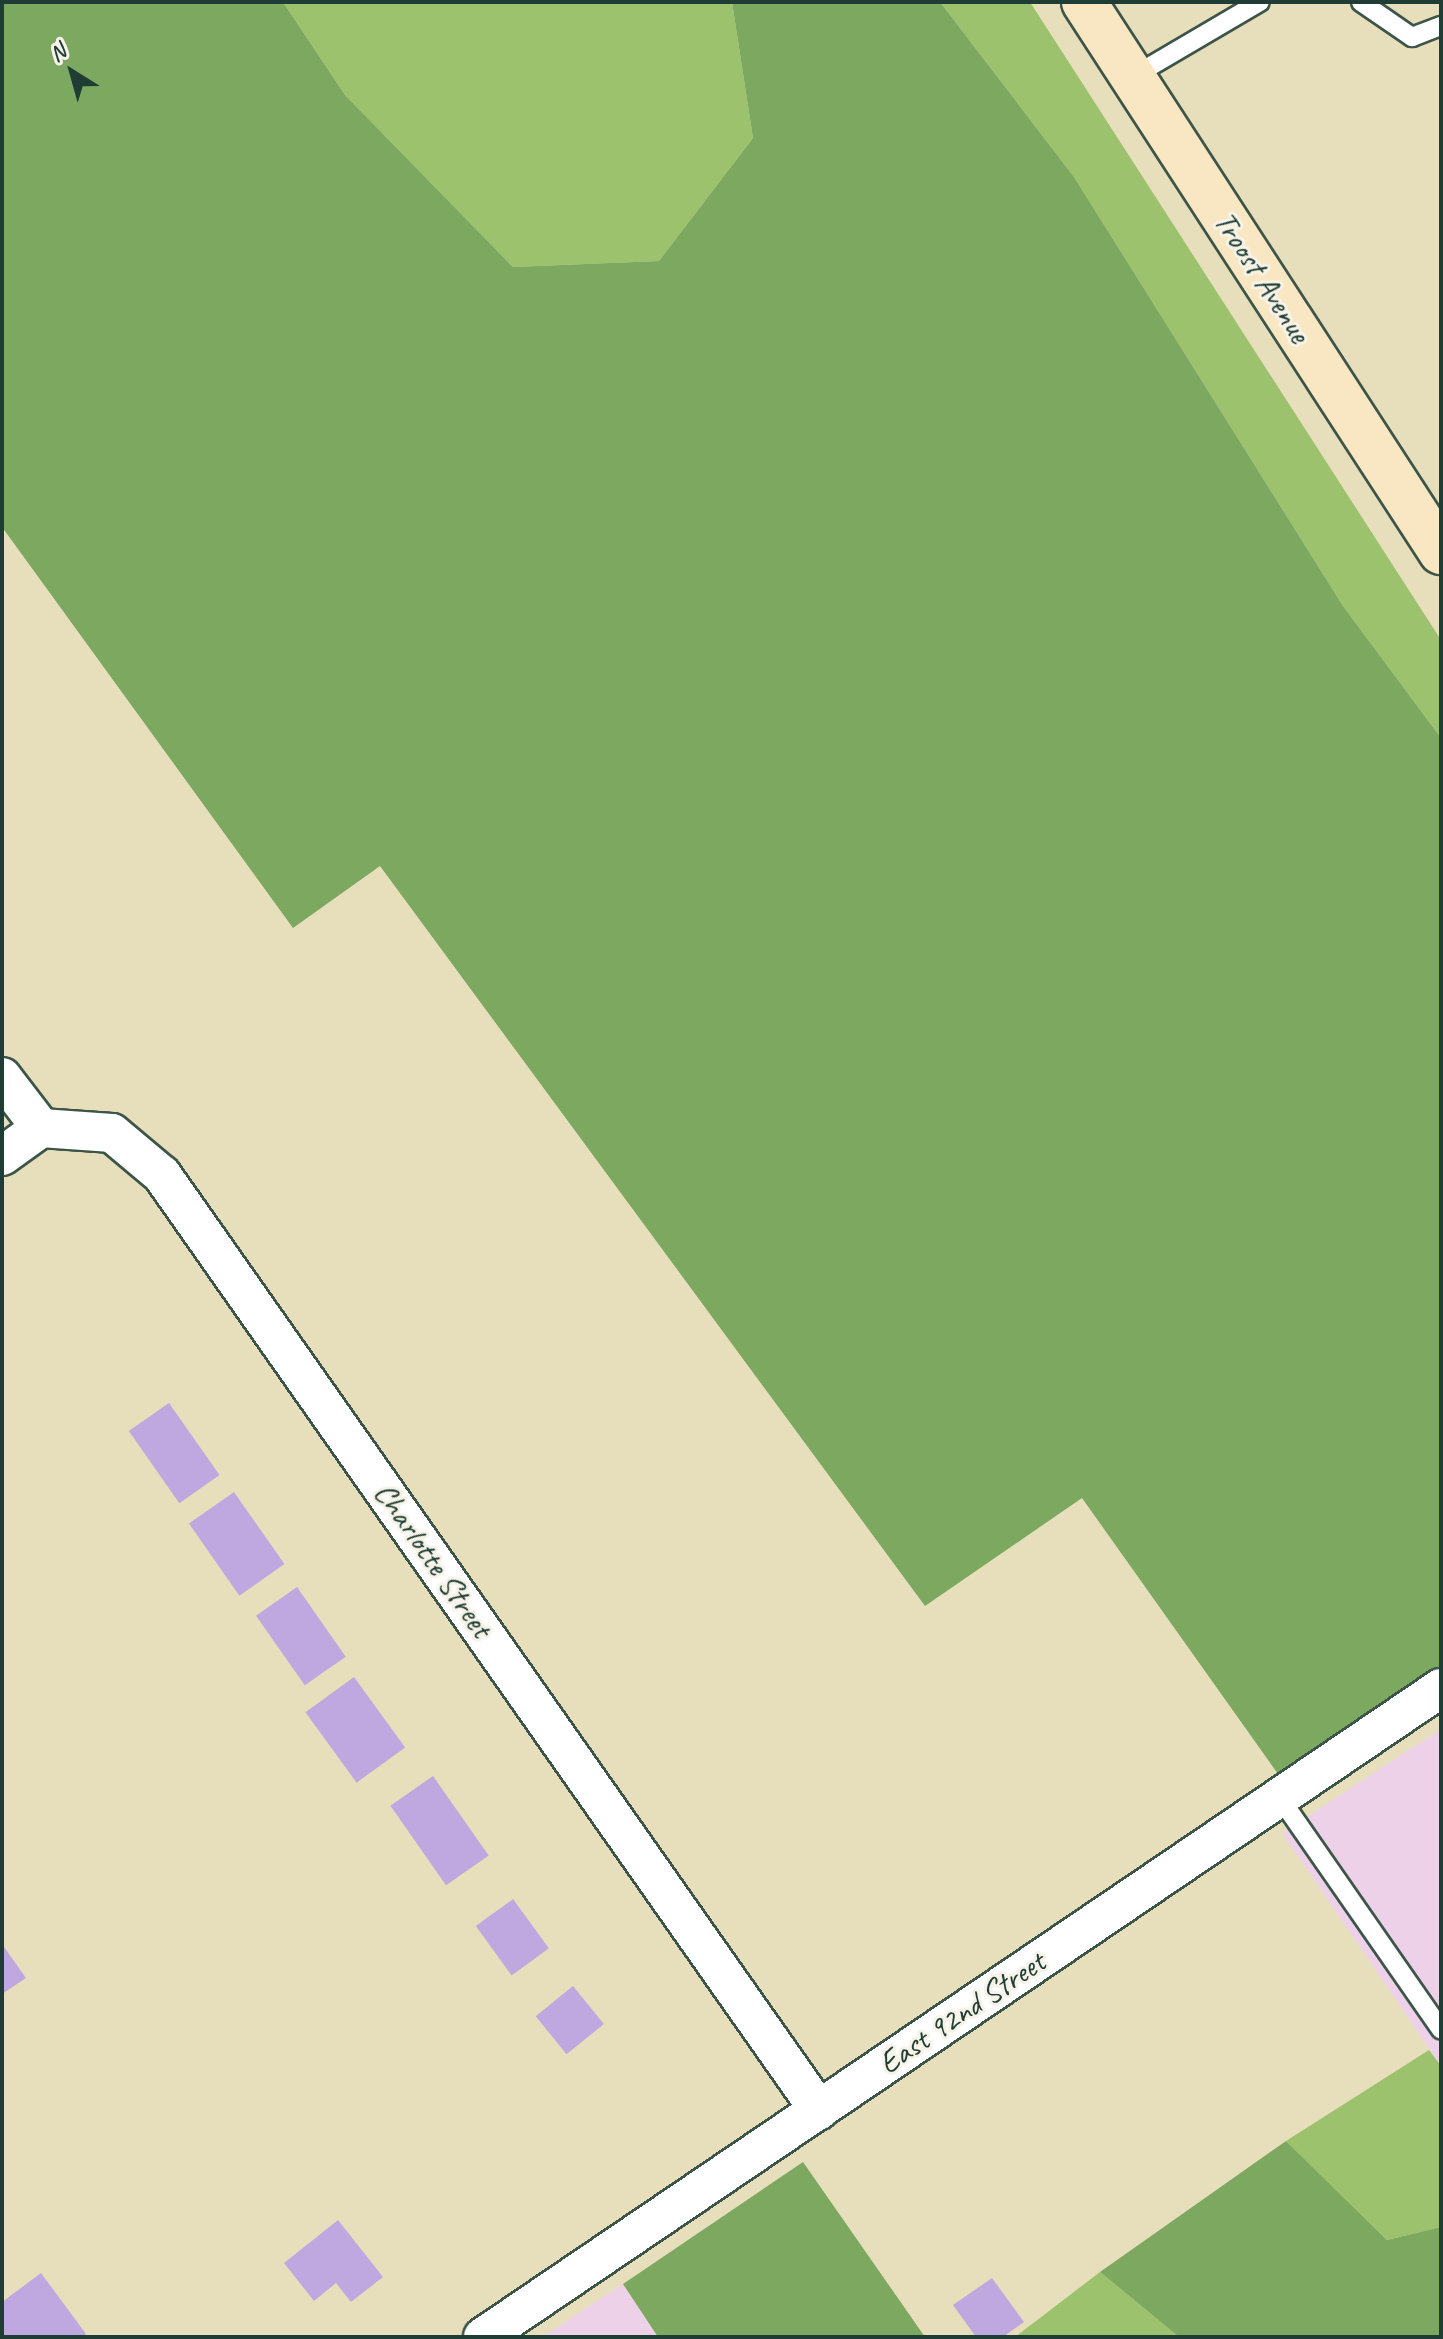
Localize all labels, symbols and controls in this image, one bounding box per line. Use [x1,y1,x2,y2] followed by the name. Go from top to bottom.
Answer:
[32,32,112,112] north arrow
[44,38,71,68] text: N
[1205,204,1319,350] street label: Troost Avenue
[365,1475,501,1645] street label: Charlotte Street
[871,1943,1053,2083] street label: East 92nd Street

